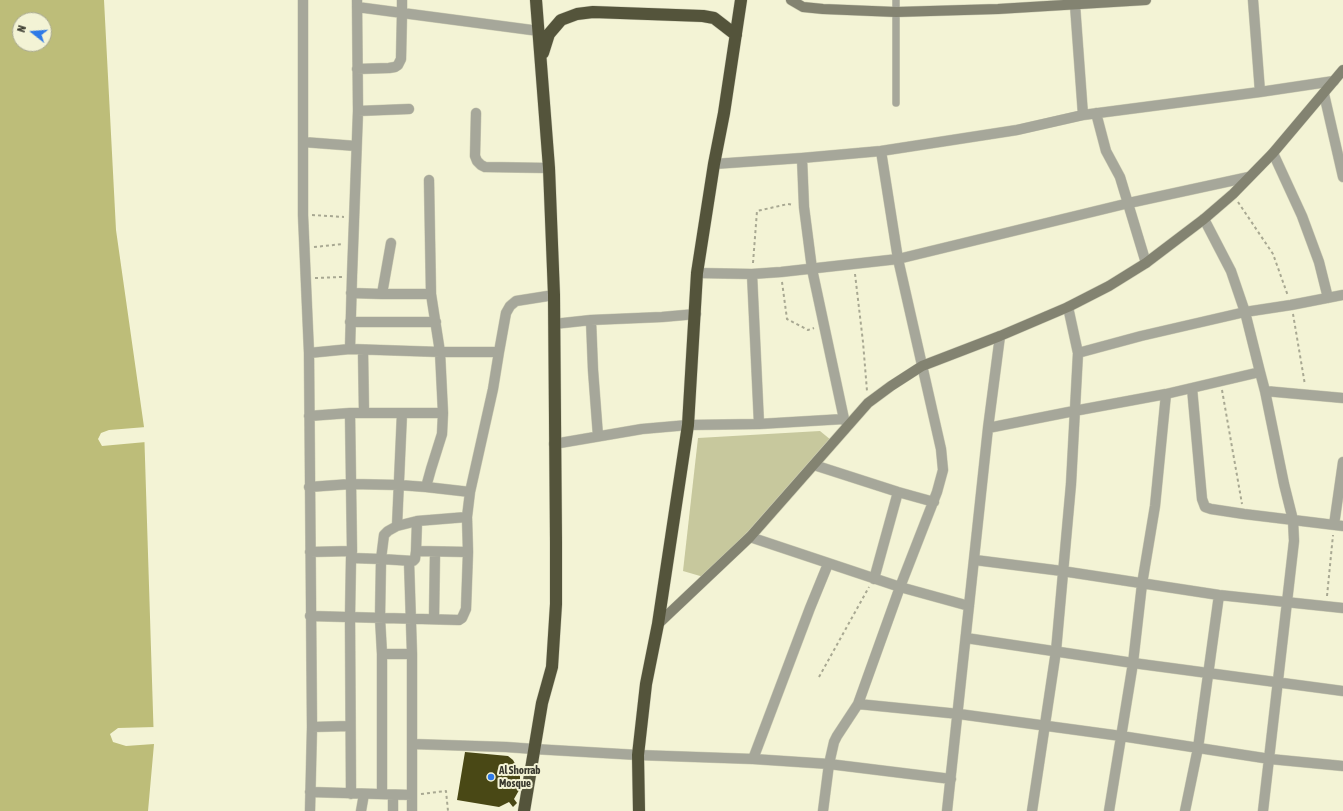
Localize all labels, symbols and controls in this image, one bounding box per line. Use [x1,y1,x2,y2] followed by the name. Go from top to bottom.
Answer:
[12,12,52,52] north arrow
[15,24,28,34] text: N
[499,764,541,790] place label: Al Shorrab Mosque
[486,772,496,782] marker: Al Shorrab Mosque

